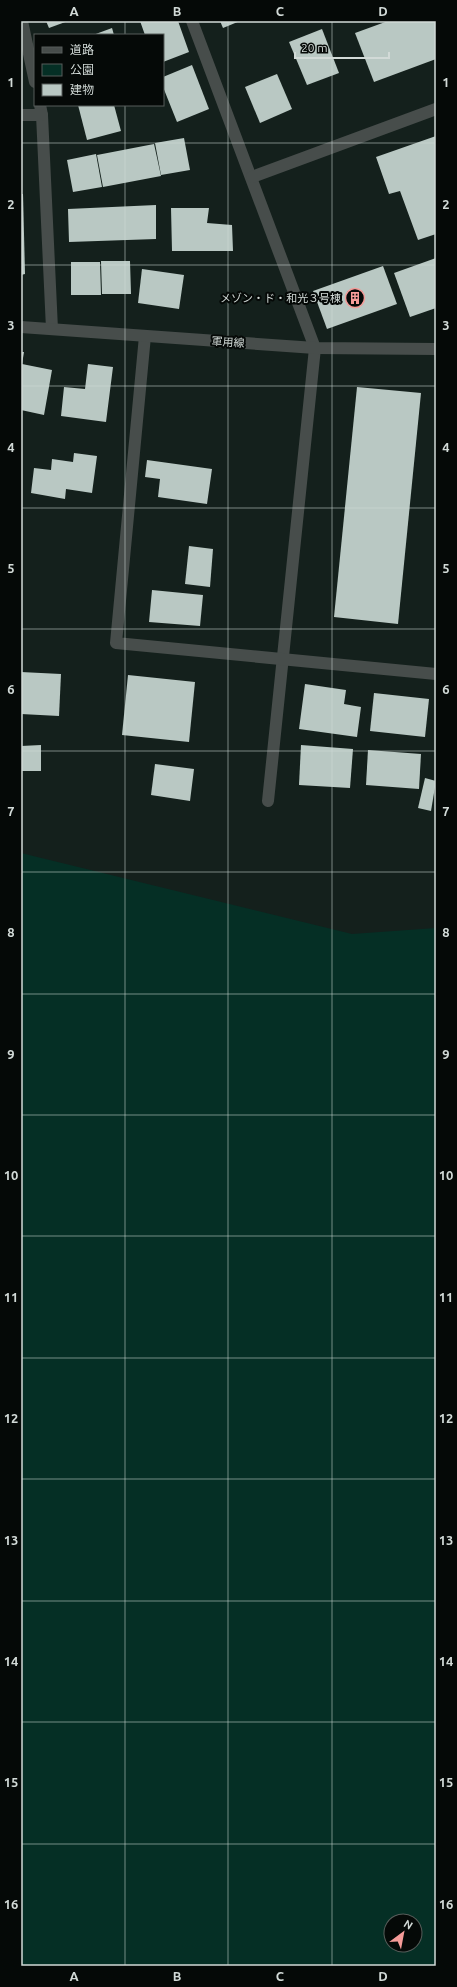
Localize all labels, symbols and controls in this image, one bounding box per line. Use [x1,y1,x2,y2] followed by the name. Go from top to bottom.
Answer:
[69,4,79,18] text: A
[173,4,182,18] text: B
[276,4,285,18] text: C
[378,4,388,18] text: D
[34,34,164,106] legend
[295,34,389,60] scale bar
[301,41,328,54] text: 20 m
[70,43,94,56] text: 道路
[70,63,94,76] text: 公園
[7,75,15,89] text: 1
[442,75,450,89] text: 1
[70,83,94,96] text: 建物
[7,197,15,211] text: 2
[442,197,450,211] text: 2
[344,287,366,309] building icon: メゾン・ド・和光３号棟
[220,292,341,304] place label: メゾン・ド・和光３号棟
[7,318,15,332] text: 3
[442,318,450,332] text: 3
[211,335,245,349] street label: 軍用線
[7,440,15,454] text: 4
[442,440,450,454] text: 4
[7,561,15,575] text: 5
[442,561,450,575] text: 5
[7,682,15,696] text: 6
[442,682,450,696] text: 6
[7,804,15,818] text: 7
[442,804,450,818] text: 7
[7,925,15,939] text: 8
[442,925,450,939] text: 8
[7,1047,15,1061] text: 9
[442,1047,450,1061] text: 9
[4,1168,18,1182] text: 10
[439,1168,453,1182] text: 10
[4,1290,18,1304] text: 11
[439,1290,453,1304] text: 11
[4,1411,18,1425] text: 12
[439,1411,453,1425] text: 12
[4,1533,18,1547] text: 13
[439,1533,453,1547] text: 13
[4,1654,18,1668] text: 14
[439,1654,453,1668] text: 14
[4,1775,18,1789] text: 15
[439,1775,453,1789] text: 15
[4,1897,18,1911] text: 16
[439,1897,453,1911] text: 16
[383,1913,423,1953] north arrow
[402,1917,415,1932] text: N
[69,1969,79,1983] text: A
[173,1969,182,1983] text: B
[276,1969,285,1983] text: C
[378,1969,388,1983] text: D

